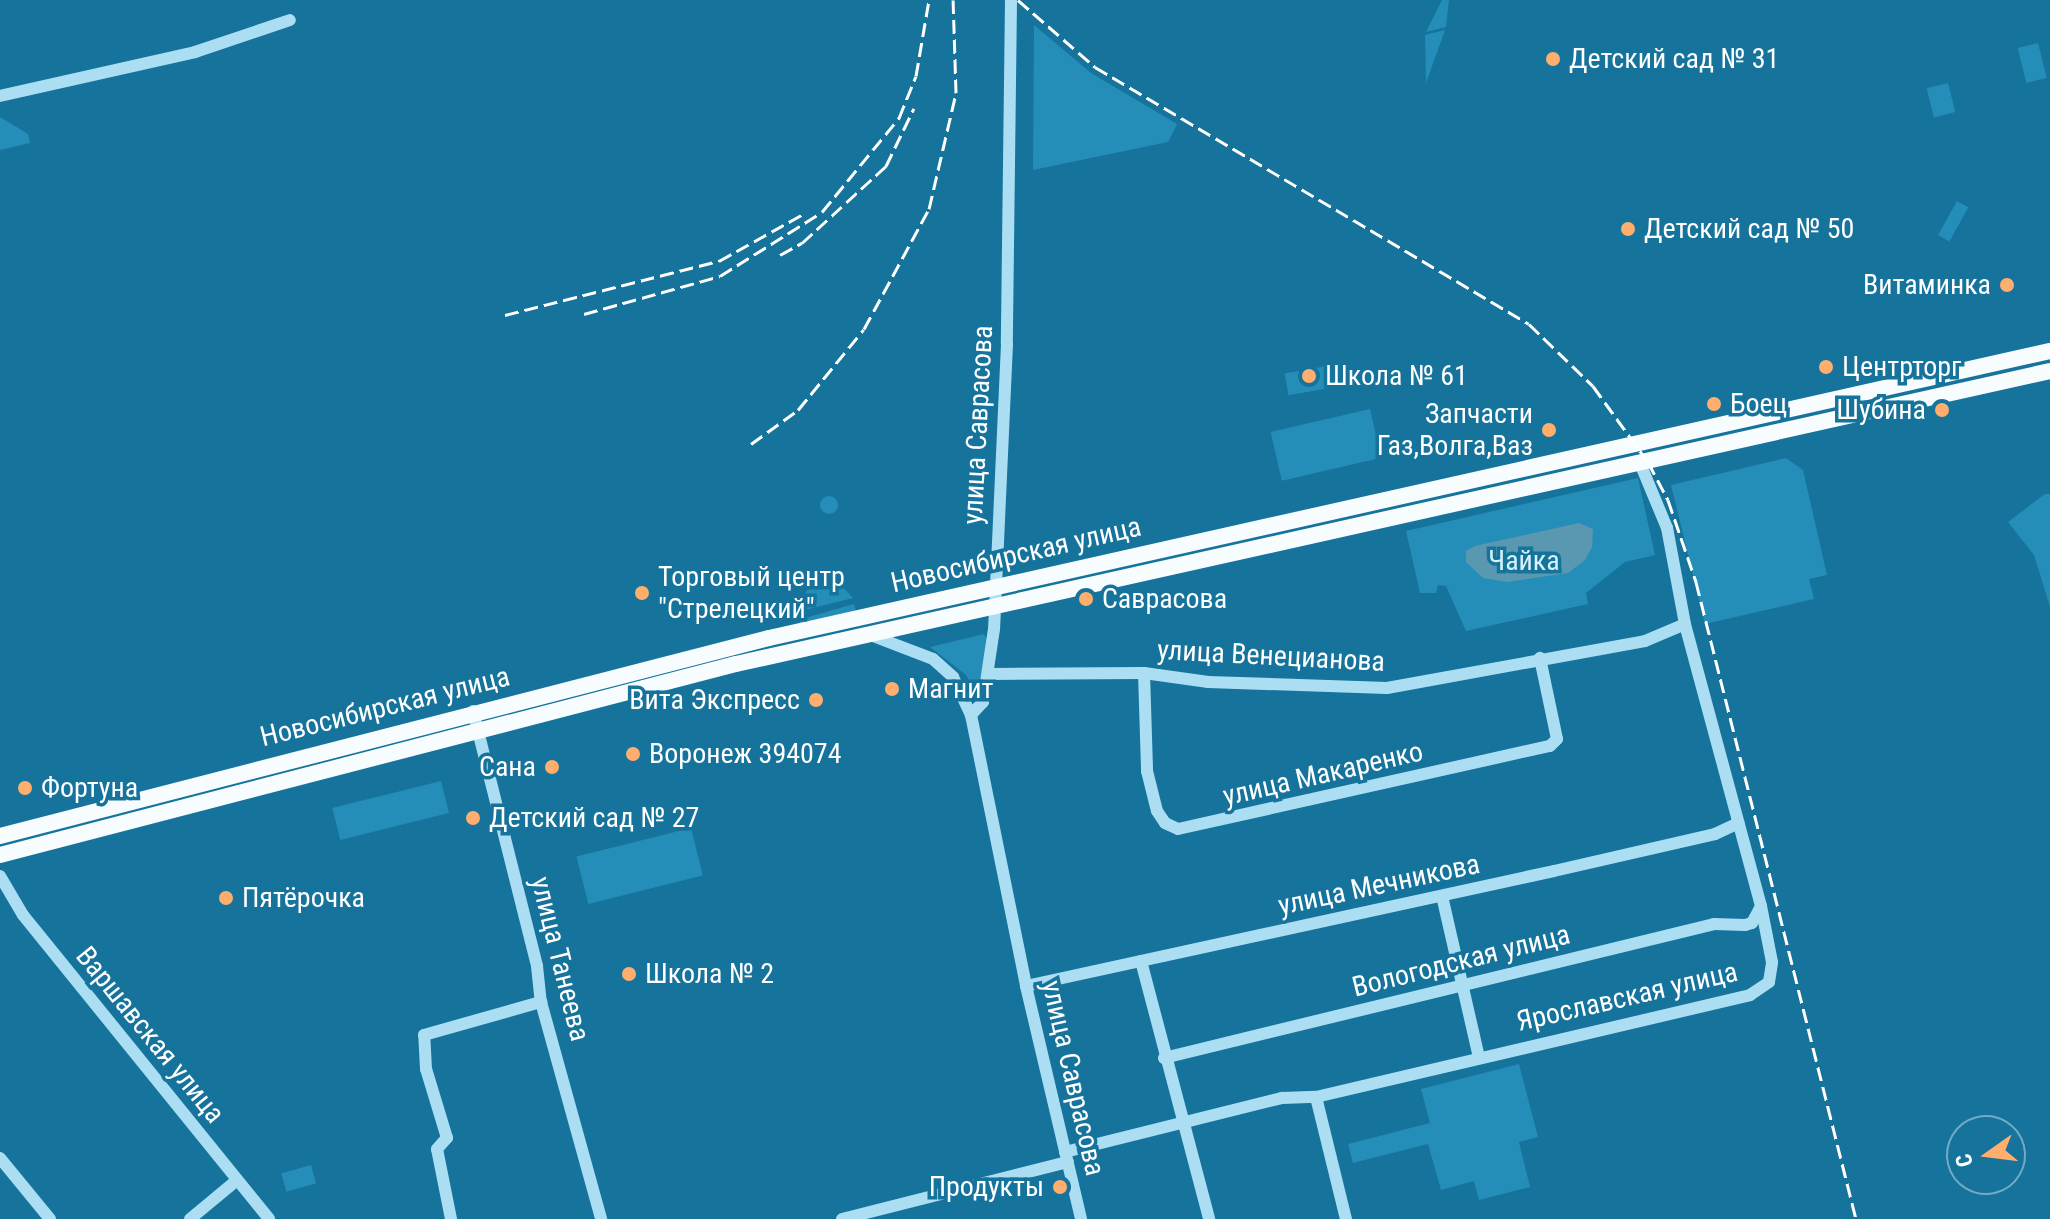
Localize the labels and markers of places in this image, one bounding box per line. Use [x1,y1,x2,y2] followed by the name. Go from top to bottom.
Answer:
[1569,42,1779,76] place label: Детский сад № 31
[1544,50,1562,68] marker: Детский сад № 31
[1644,212,1854,246] place label: Детский сад № 50
[1619,220,1637,238] marker: Детский сад № 50
[1863,268,1991,302] place label: Витаминка
[1998,276,2016,294] marker: Витаминка
[1842,350,1962,384] place label: Центрторг
[1817,358,1835,376] marker: Центрторг
[1325,359,1468,393] place label: Школа № 61
[1300,367,1318,385] marker: Школа № 61
[1730,387,1787,421] place label: Боец
[1836,393,1926,427] place label: Шубина
[1705,395,1723,413] marker: Боец
[1377,397,1533,463] place label: Запчасти Газ,Волга,Ваз
[1933,401,1951,419] marker: Шубина
[1540,421,1558,439] marker: Запчасти Газ,Волга,Ваз
[658,560,845,626] place label: Торговый центр "Стрелецкий"
[1102,582,1227,616] place label: Саврасова
[633,584,651,602] marker: Торговый центр "Стрелецкий"
[1077,590,1095,608] marker: Саврасова
[908,672,993,706] place label: Магнит
[883,680,901,698] marker: Магнит
[629,683,800,717] place label: Вита Экспресс
[807,691,825,709] marker: Вита Экспресс
[649,737,841,771] place label: Воронеж 394074
[624,745,642,763] marker: Воронеж 394074
[479,750,536,784] place label: Сана
[543,758,561,776] marker: Сана
[41,771,138,805] place label: Фортуна
[16,779,34,797] marker: Фортуна
[489,801,699,835] place label: Детский сад № 27
[464,809,482,827] marker: Детский сад № 27
[242,881,365,915] place label: Пятёрочка
[217,889,235,907] marker: Пятёрочка
[645,957,774,991] place label: Школа № 2
[620,965,638,983] marker: Школа № 2
[929,1170,1044,1204] place label: Продукты
[1051,1178,1069,1196] marker: Продукты

